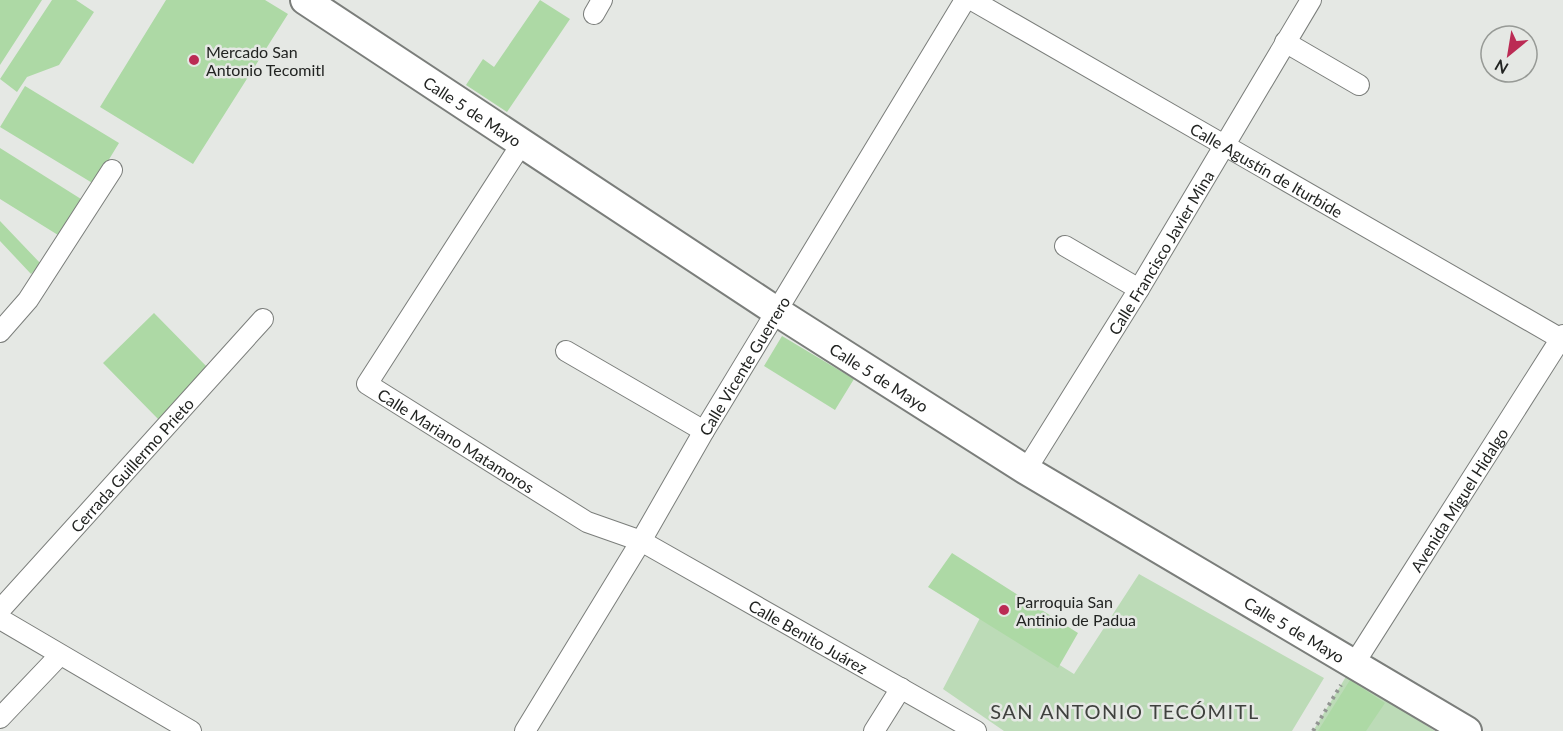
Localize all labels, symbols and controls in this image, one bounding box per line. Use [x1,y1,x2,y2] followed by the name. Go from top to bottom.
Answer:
[1479,24,1539,84] north arrow
[206,42,325,79] place label: Mercado San Antonio Tecomitl
[187,53,201,67] marker: Mercado San Antonio Tecomitl
[1491,56,1511,79] text: N
[420,72,525,150] street label: Calle 5 de Mayo
[1187,118,1346,221] street label: Calle Agustín de Iturbide
[1104,167,1217,338] street label: Calle Francisco Javier Mina
[694,292,793,438] street label: Calle Vicente Guerrero
[827,338,932,415] street label: Calle 5 de Mayo
[375,384,538,496] street label: Calle Mariano Matamoros
[66,394,197,536] street label: Cerrada Guillermo Prieto
[1406,424,1511,575] street label: Avenida Miguel Hidalgo
[1016,592,1136,629] place label: Parroquia San Antinio de Padua
[1241,592,1348,666] street label: Calle 5 de Mayo
[746,595,871,677] street label: Calle Benito Juárez
[997,603,1011,617] marker: Parroquia San Antinio de Padua
[990,699,1260,723] district label: SAN ANTONIO TECÓMITL

